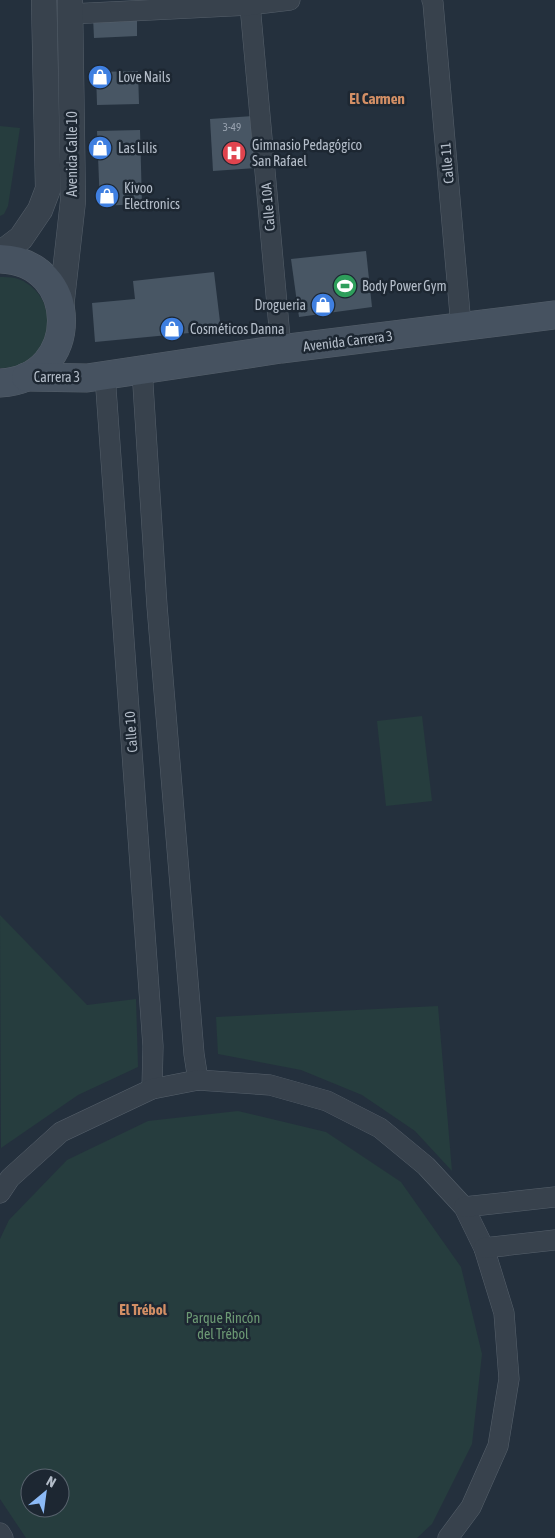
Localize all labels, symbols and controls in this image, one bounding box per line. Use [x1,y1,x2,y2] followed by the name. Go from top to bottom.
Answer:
[87,64,113,90] shop icon: Love Nails
[118,69,170,85] place label: Love Nails
[349,90,405,107] district label: El Carmen
[64,111,80,197] street label: Avenida Calle 10
[223,121,241,133] house number: 3-49
[87,135,113,161] shop icon: Las Lilis
[252,137,362,169] place label: Gimnasio Pedagógico San Rafael
[118,140,157,156] place label: Las Lilis
[221,140,247,166] hospital icon: Gimnasio Pedagógico San Rafael
[437,142,457,184] street label: Calle 11
[124,180,180,212] place label: Kivoo Electronics
[258,182,278,232] street label: Calle 10A
[94,183,120,209] shop icon: Kivoo Electronics
[332,273,358,299] sports icon: Body Power Gym
[362,278,447,294] place label: Body Power Gym
[310,292,336,318] shop icon: Drogueria
[254,297,306,313] place label: Drogueria
[159,316,185,342] shop icon: Cosméticos Danna
[190,321,285,337] place label: Cosméticos Danna
[302,328,394,354] street label: Avenida Carrera 3
[34,369,80,385] street label: Carrera 3
[122,710,140,753] street label: Calle 10
[119,1301,168,1318] district label: El Trébol
[186,1310,260,1342] park label: Parque Rincón del Trébol
[20,1468,70,1518] north arrow
[44,1473,59,1491] text: N

